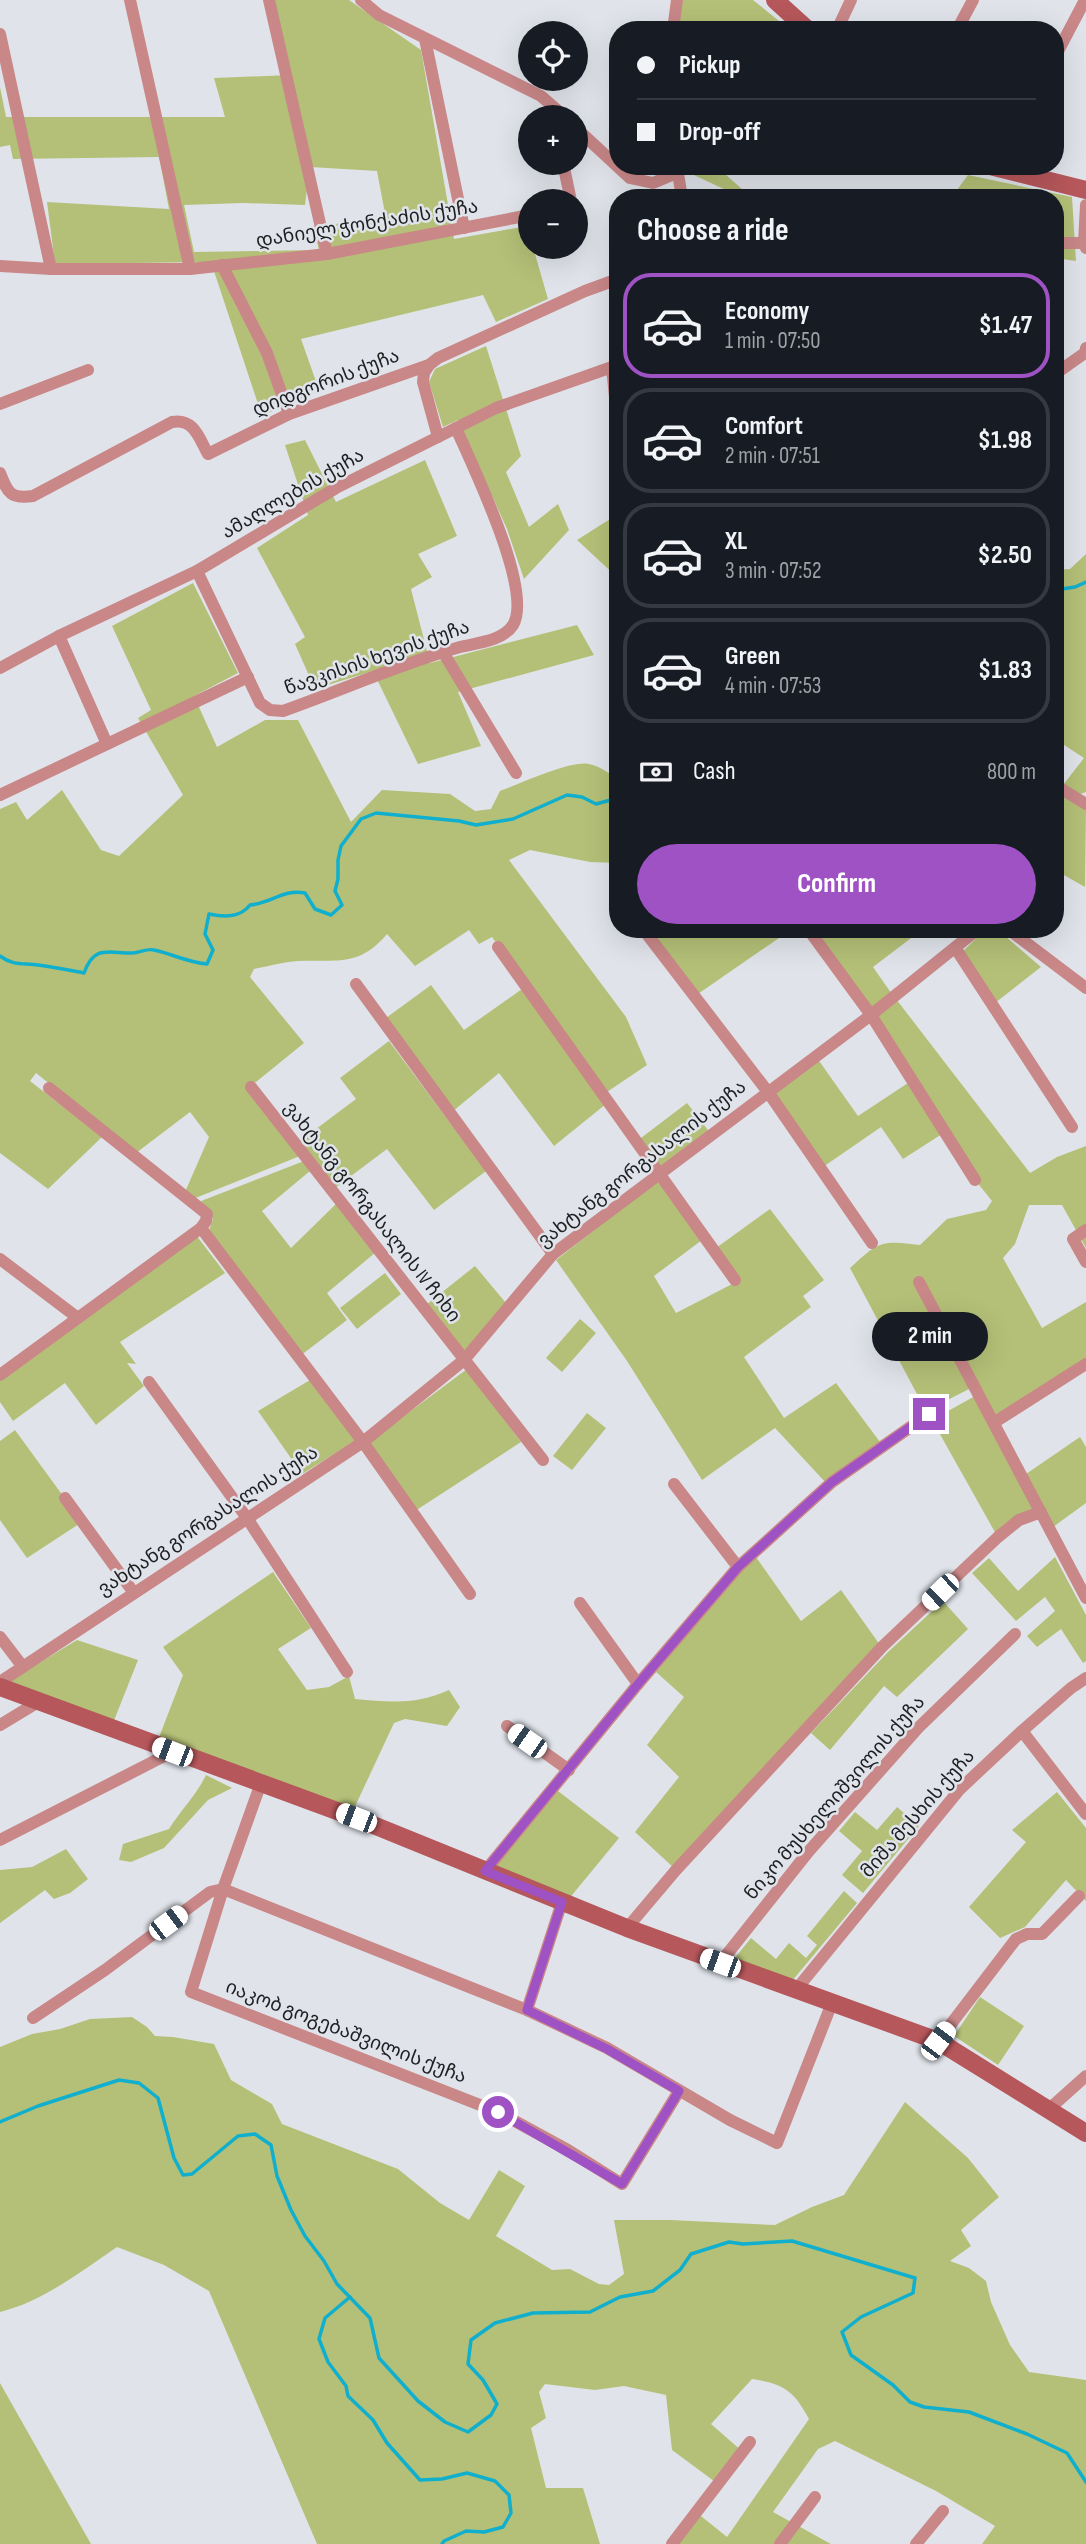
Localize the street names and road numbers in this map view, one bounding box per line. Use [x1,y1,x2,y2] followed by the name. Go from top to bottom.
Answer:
[254,195,480,253] street label: დანიელ ჭონქაძის ქუჩა
[249,344,403,422] street label: დიდგორის ქუჩა
[218,444,368,544] street label: ამაღლების ქუჩა
[281,615,473,701] street label: წავკისის ხევის ქუჩა
[533,1075,751,1253] street label: ვახტანგ გორგასალის ქუჩა
[279,1097,465,1327] street label: ვახტანგ გორგასალის IV ჩიხი
[93,1441,323,1601] street label: ვახტანგ გორგასალის ქუჩა
[740,1691,930,1905] street label: ნიკო მუსხელიშვილის ქუჩა
[856,1745,980,1883] street label: მიშა მესხის ქუჩა
[222,1975,470,2089] street label: იაკობ გოგებაშვილის ქუჩა

